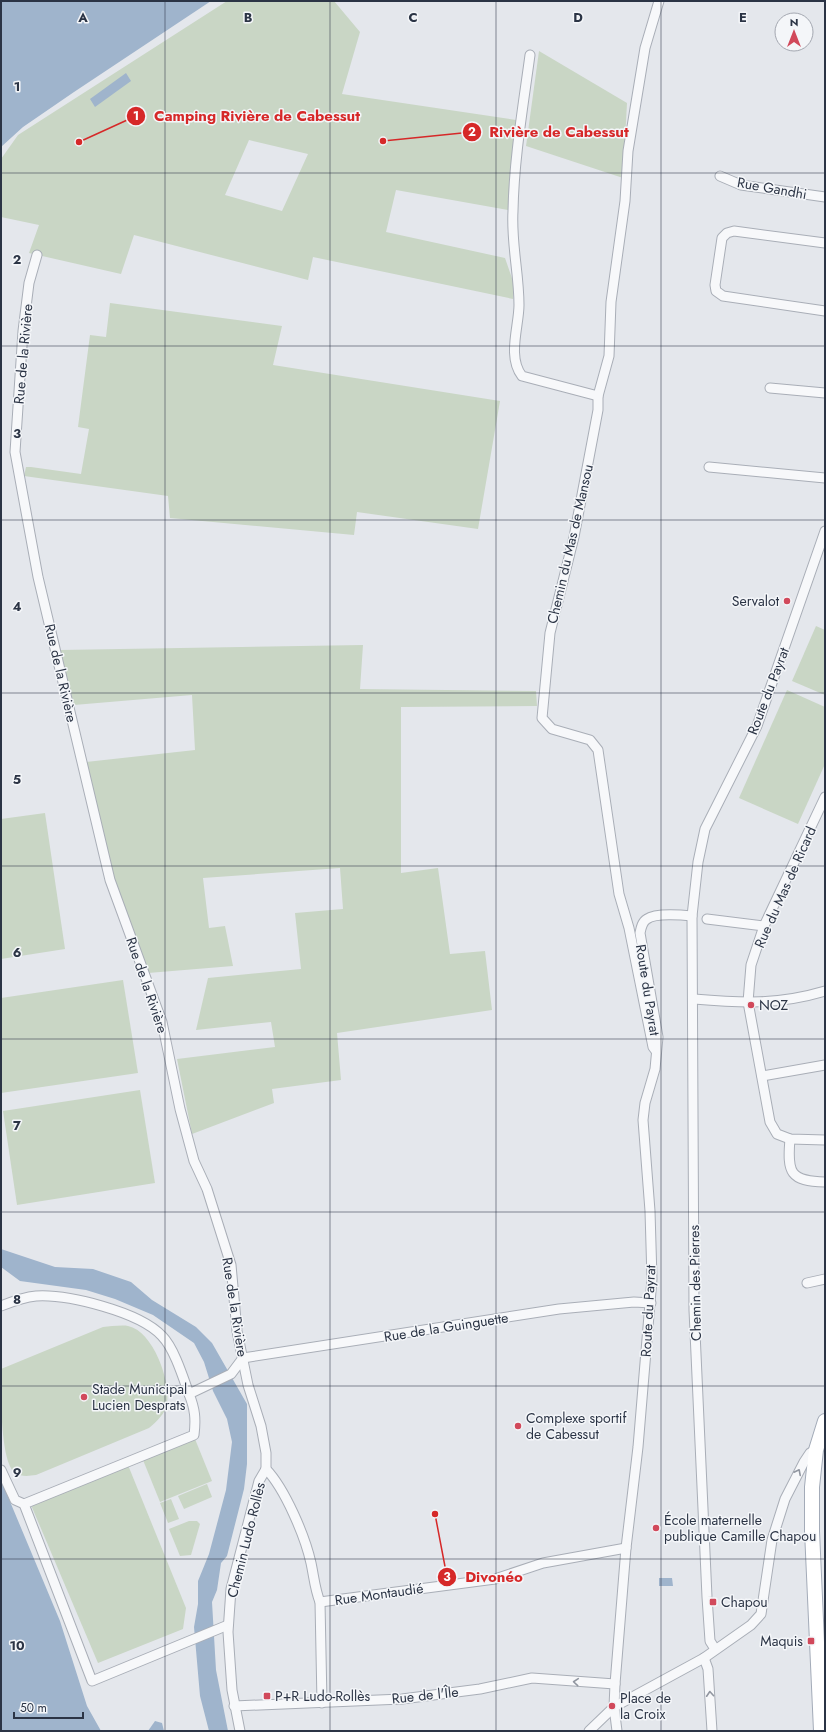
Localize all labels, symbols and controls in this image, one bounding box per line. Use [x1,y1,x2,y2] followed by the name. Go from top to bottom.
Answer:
[77,8,88,27] text: A
[244,8,253,27] text: B
[408,8,418,27] text: C
[573,8,583,27] text: D
[739,8,747,27] text: E
[774,12,814,52] north arrow
[790,14,798,30] text: N
[14,77,20,96] text: 1
[126,102,368,129] callout: Camping Rivière de Cabessut
[154,105,360,127] text: Camping Rivière de Cabessut
[133,107,139,125] text: 1
[462,119,637,146] callout: Rivière de Cabessut
[489,121,629,143] text: Rivière de Cabessut
[468,123,476,141] text: 2
[736,172,808,204] street label: Rue Gandhi
[13,250,21,269] text: 2
[9,303,37,405] street label: Rue de la Rivière
[13,424,21,443] text: 3
[542,462,598,626] street label: Chemin du Mas de Mansou
[732,591,780,611] place label: Servalot
[782,596,792,606] marker: Servalot
[12,597,22,616] text: 4
[40,622,82,724] street label: Rue de la Rivière
[742,644,794,738] street label: Route du Payrat
[13,770,21,789] text: 5
[749,823,821,951] street label: Rue du Mas de Ricard
[121,934,173,1036] street label: Rue de la Rivière
[13,943,22,962] text: 6
[631,943,665,1038] street label: Route du Payrat
[759,995,788,1015] place label: NOZ
[746,1000,756,1010] marker: NOZ
[13,1116,21,1135] text: 7
[684,1224,706,1341] street label: Chemin des Pierres
[217,1256,253,1358] street label: Rue de la Rivière
[636,1264,660,1358] street label: Route du Payrat
[13,1290,21,1309] text: 8
[382,1307,510,1347] street label: Rue de la Guinguette
[92,1379,187,1415] place label: Stade Municipal Lucien Desprats
[79,1392,89,1402] marker: Stade Municipal Lucien Desprats
[526,1408,628,1444] place label: Complexe sportif de Cabessut
[513,1421,523,1431] marker: Complexe sportif de Cabessut
[13,1463,22,1482] text: 9
[793,1469,801,1476] one-way arrow
[222,1480,270,1600] street label: Chemin Ludo Rollès
[664,1510,816,1546] place label: École maternelle publique Camille Chapou
[651,1523,661,1533] marker: École maternelle publique Camille Chapou
[437,1564,531,1591] callout: Divonéo
[465,1566,523,1588] text: Divonéo
[443,1568,451,1586] text: 3
[333,1578,425,1610] street label: Rue Montaudié
[721,1592,768,1612] place label: Chapou
[708,1597,718,1607] marker: Chapou
[760,1631,803,1651] place label: Maquis
[9,1636,25,1655] text: 10
[806,1636,816,1646] marker: Maquis
[573,1678,579,1687] one-way arrow
[391,1682,459,1708] street label: Rue de l'Île
[275,1686,370,1706] place label: P+R Ludo-Rollès
[620,1688,671,1724] place label: Place de la Croix
[262,1691,272,1701] marker: P+R Ludo-Rollès
[705,1691,714,1697] one-way arrow
[14,1694,83,1720] scale bar
[20,1699,47,1717] text: 50 m
[607,1701,617,1711] marker: Place de la Croix

